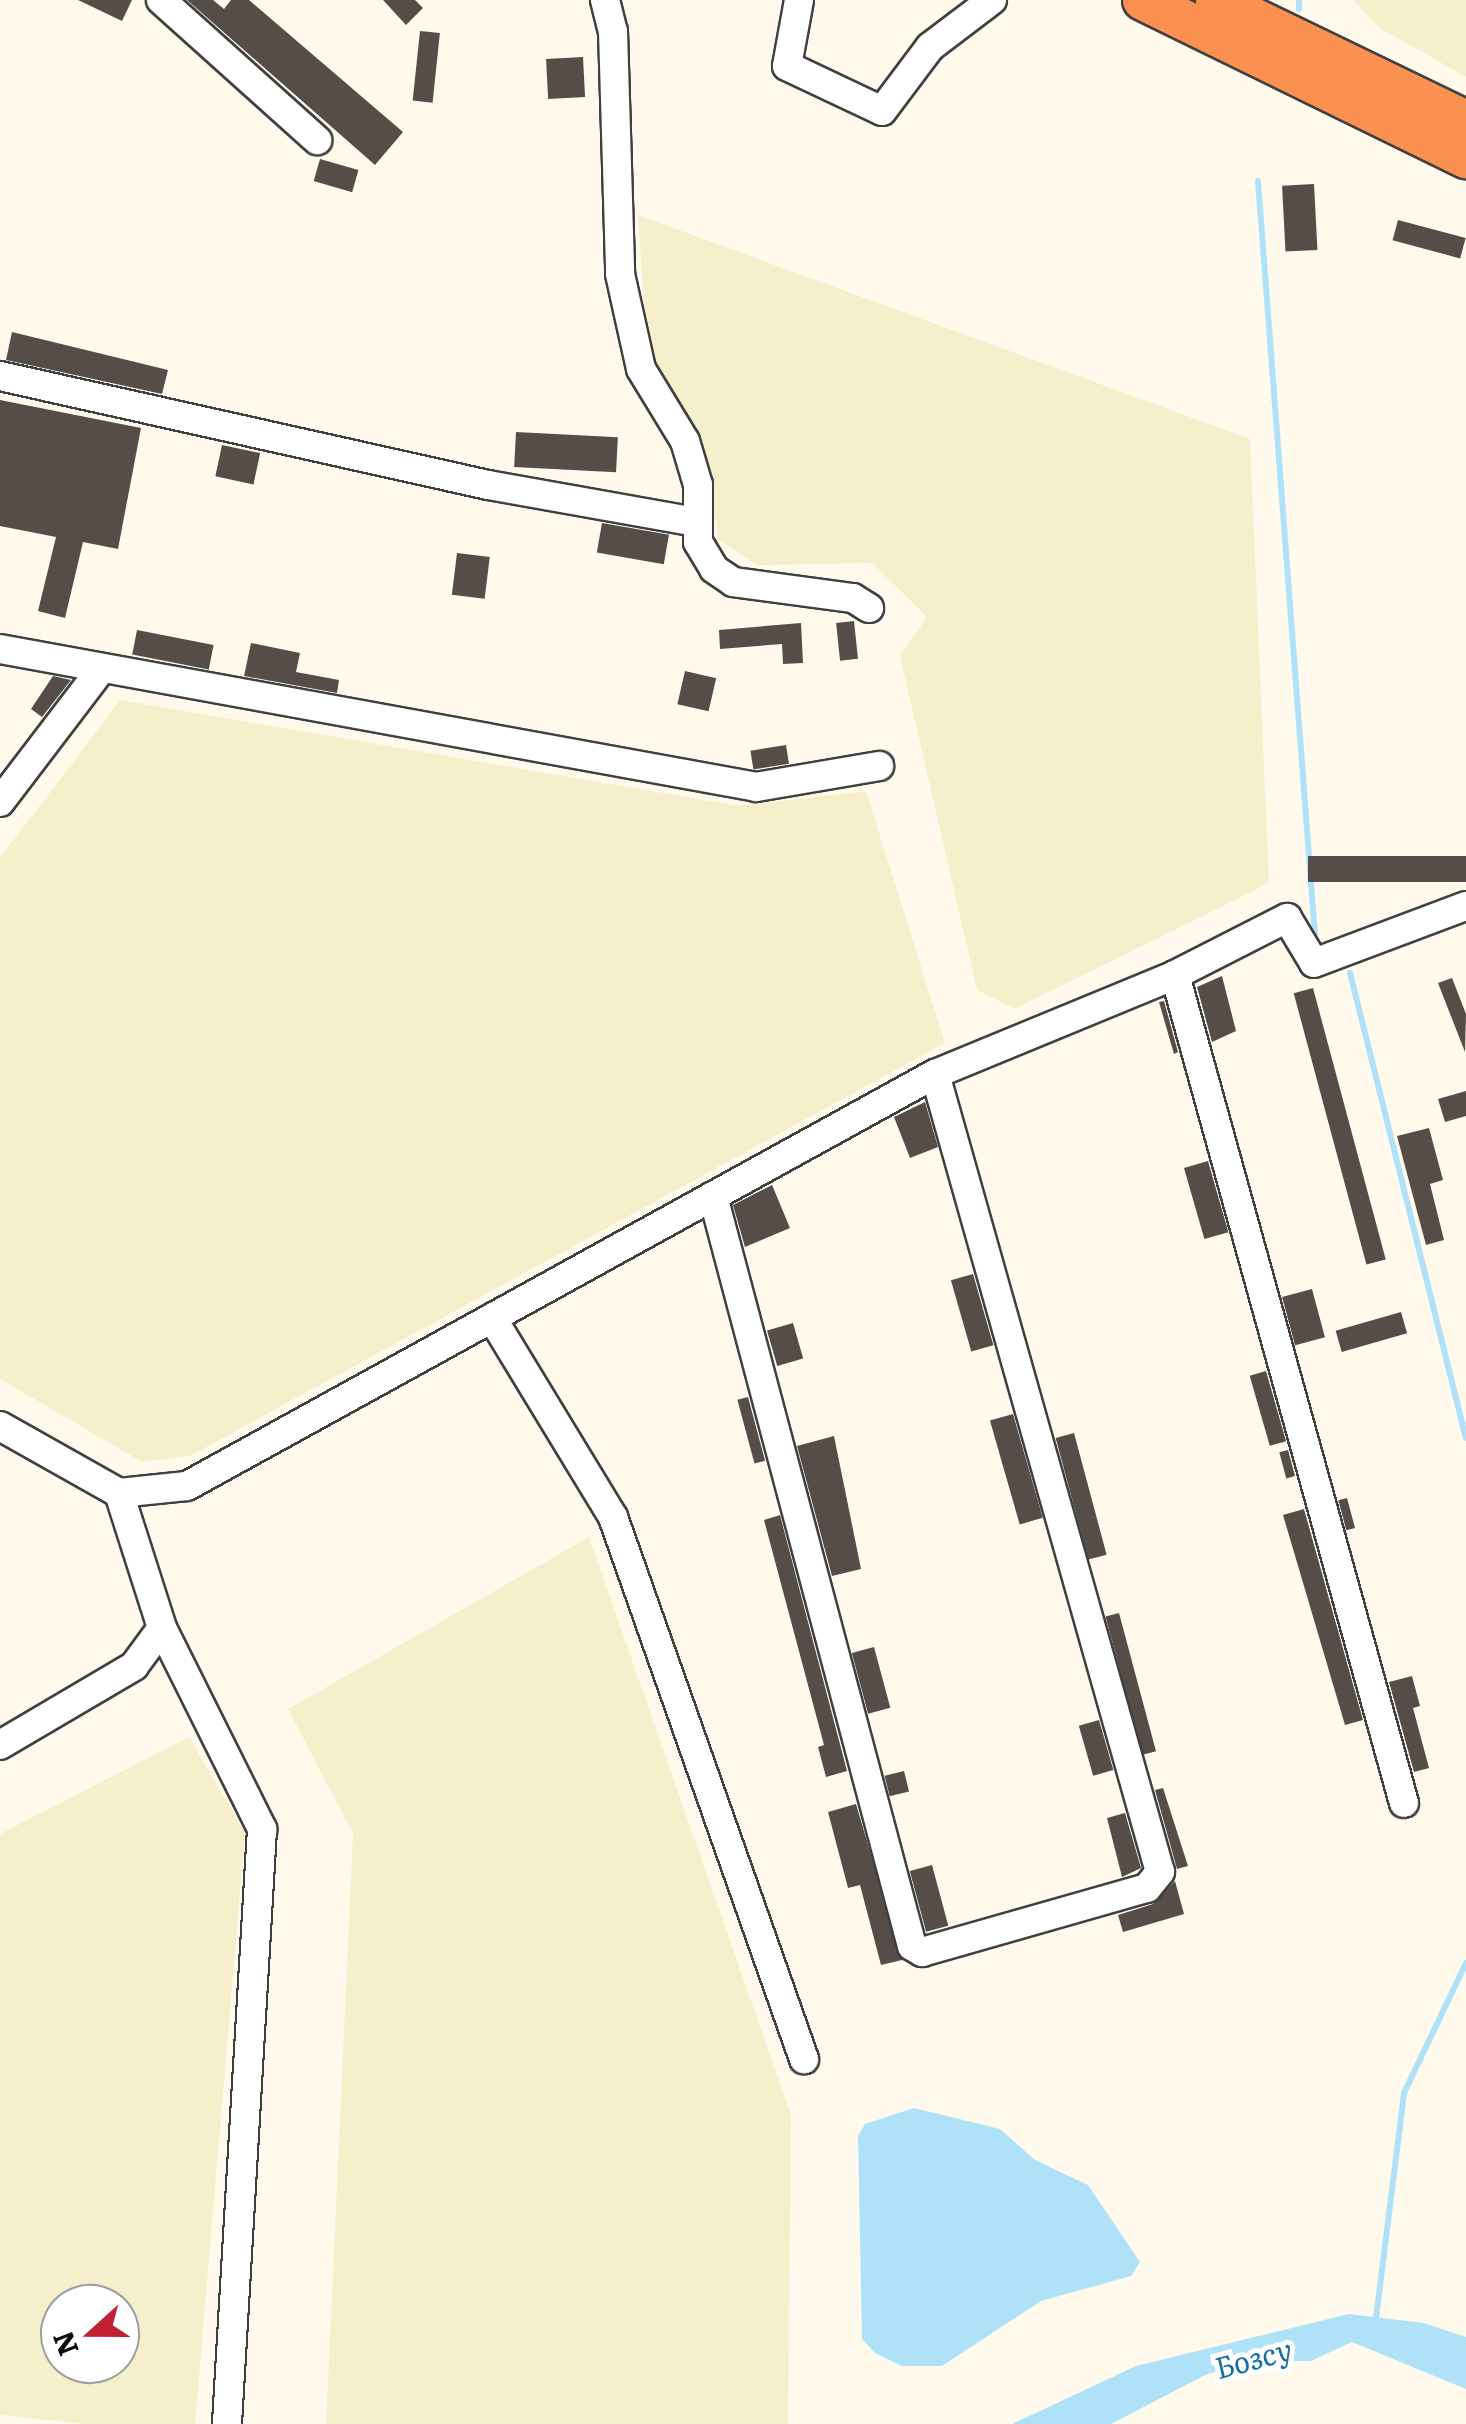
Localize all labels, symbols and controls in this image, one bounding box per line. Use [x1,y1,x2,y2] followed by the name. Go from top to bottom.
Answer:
[40,2284,140,2384] north arrow
[40,2326,88,2363] text: N
[1210,2329,1296,2385] water label: Бозсу

